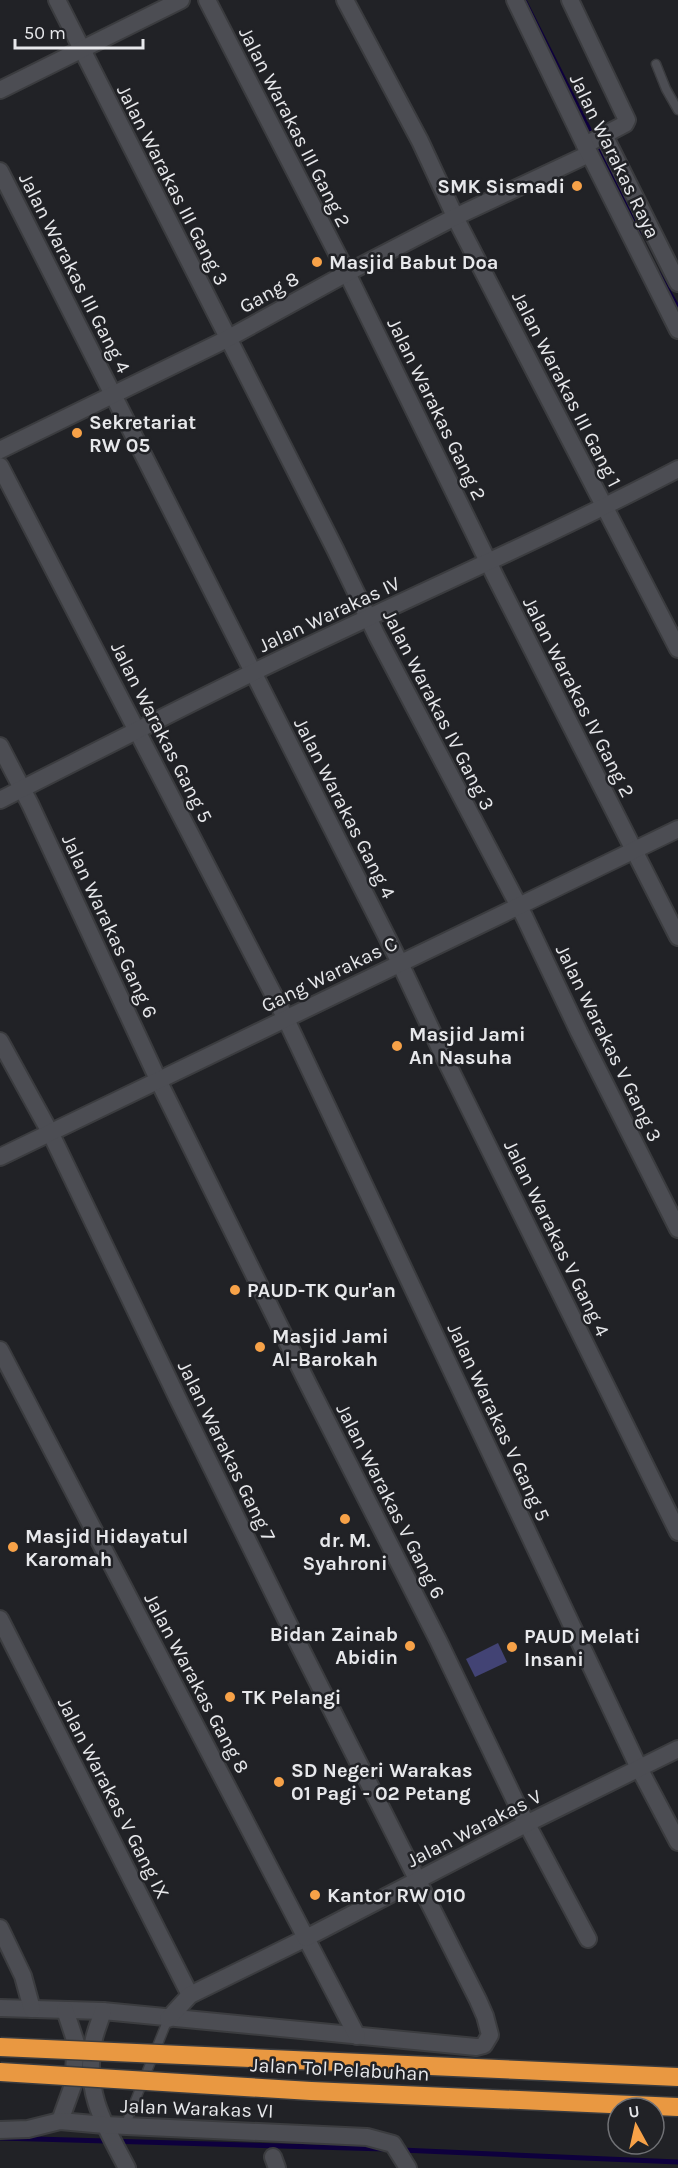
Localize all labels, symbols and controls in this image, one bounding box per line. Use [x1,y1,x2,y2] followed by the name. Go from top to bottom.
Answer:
[15,12,142,50] scale bar
[24,22,66,44] text: 50 m
[234,23,355,231] street label: Jalan Warakas III Gang 2
[565,70,664,242] street label: Jalan Warakas Raya
[112,81,233,289] street label: Jalan Warakas III Gang 3
[14,169,135,377] street label: Jalan Warakas III Gang 4
[437,175,565,198] place label: SMK Sismadi
[570,179,584,193] marker: SMK Sismadi
[329,251,499,274] place label: Masjid Babut Doa
[310,255,324,269] marker: Masjid Babut Doa
[236,267,303,318] street label: Gang 8
[507,287,626,491] street label: Jalan Warakas III Gang 1
[382,314,491,504] street label: Jalan Warakas Gang 2
[89,411,196,457] place label: Sekretariat RW 05
[70,426,84,440] marker: Sekretariat RW 05
[255,572,404,657] street label: Jalan Warakas IV
[518,593,639,801] street label: Jalan Warakas IV Gang 2
[378,606,499,814] street label: Jalan Warakas IV Gang 3
[106,638,217,826] street label: Jalan Warakas Gang 5
[289,714,400,902] street label: Jalan Warakas Gang 4
[57,831,162,1022] street label: Jalan Warakas Gang 6
[258,932,401,1017] street label: Gang Warakas C
[551,941,666,1145] street label: Jalan Warakas V Gang 3
[409,1023,525,1069] place label: Masjid Jami An Nasuha
[390,1039,404,1053] marker: Masjid Jami An Nasuha
[499,1136,614,1340] street label: Jalan Warakas V Gang 4
[247,1279,396,1302] place label: PAUD-TK Qur'an
[228,1283,242,1297] marker: PAUD-TK Qur'an
[443,1320,555,1525] street label: Jalan Warakas V Gang 5
[272,1325,388,1371] place label: Masjid Jami Al-Barokah
[253,1340,267,1354] marker: Masjid Jami Al-Barokah
[173,1357,281,1546] street label: Jalan Warakas Gang 7
[331,1400,450,1603] street label: Jalan Warakas V Gang 6
[338,1512,352,1526] marker: dr. M. Syahroni
[25,1525,188,1571] place label: Masjid Hidayatul Karomah
[302,1529,388,1575] place label: dr. M. Syahroni
[6,1540,20,1554] marker: Masjid Hidayatul Karomah
[139,1589,254,1777] street label: Jalan Warakas Gang 8
[270,1623,398,1669] place label: Bidan Zainab Abidin
[524,1625,640,1671] place label: PAUD Melati Insani
[403,1639,417,1653] marker: Bidan Zainab Abidin
[505,1640,519,1654] marker: PAUD Melati Insani
[242,1686,341,1709] place label: TK Pelangi
[223,1690,237,1704] marker: TK Pelangi
[53,1694,174,1903] street label: Jalan Warakas V Gang IX
[291,1759,473,1805] place label: SD Negeri Warakas 01 Pagi - 02 Petang
[272,1775,286,1789] marker: SD Negeri Warakas 01 Pagi - 02 Petang
[403,1785,545,1872] street label: Jalan Warakas V
[327,1884,466,1907] place label: Kantor RW 010
[308,1888,322,1902] marker: Kantor RW 010
[250,2053,430,2086] street label: Jalan Tol Pelabuhan
[120,2094,274,2123] street label: Jalan Warakas VI
[606,2096,666,2156] north arrow
[627,2101,641,2122] text: U

